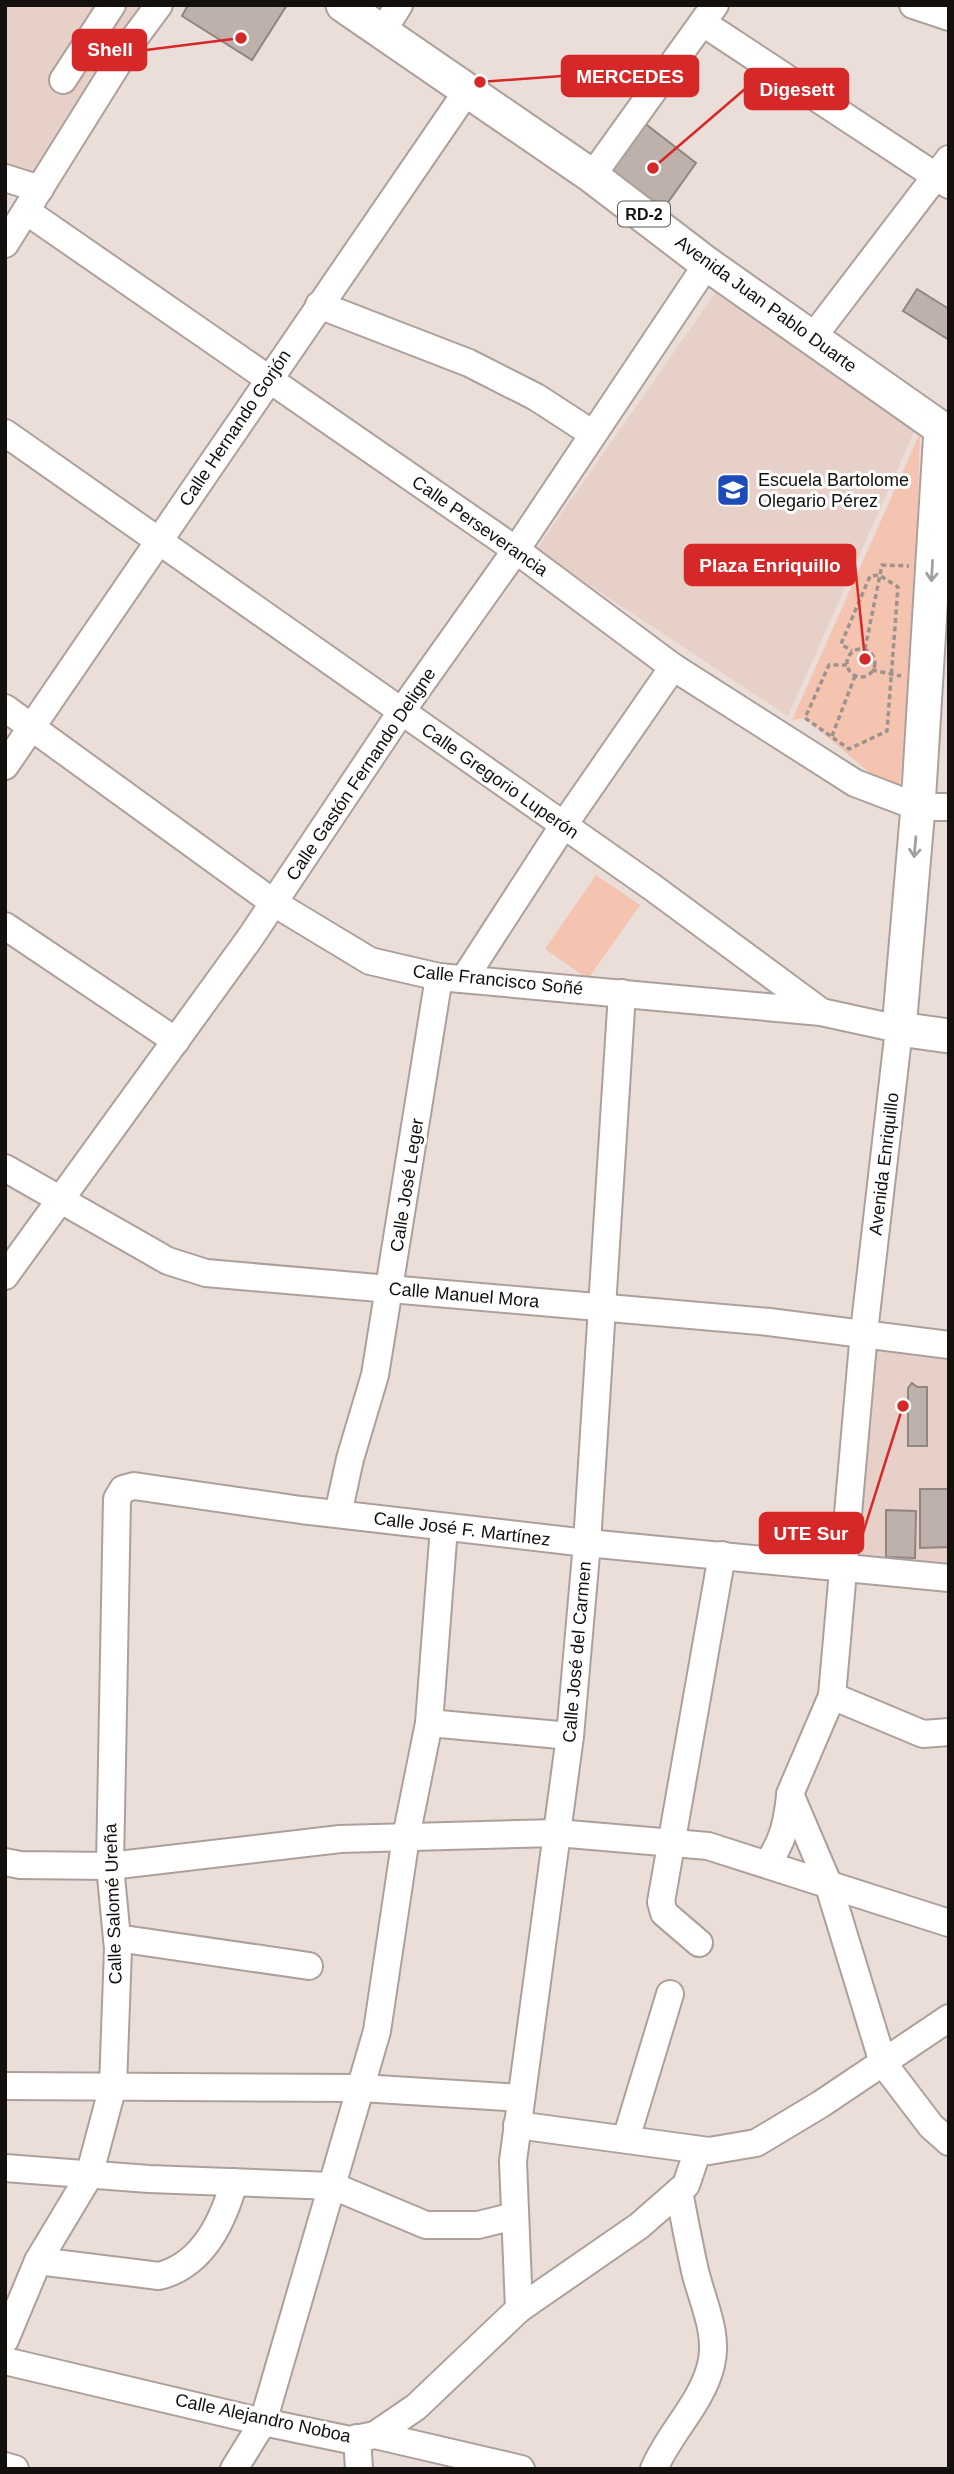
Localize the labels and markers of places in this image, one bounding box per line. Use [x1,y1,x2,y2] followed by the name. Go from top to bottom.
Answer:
[73,30,146,70] callout: Shell
[562,56,698,96] callout: MERCEDES
[745,69,848,109] callout: Digesett
[758,470,909,511] place label: Escuela Bartolome Olegario Pérez
[714,471,752,509] school or university icon: Escuela Bartolome Olegario Pérez
[685,545,855,585] callout: Plaza Enriquillo
[760,1513,863,1553] callout: UTE Sur

